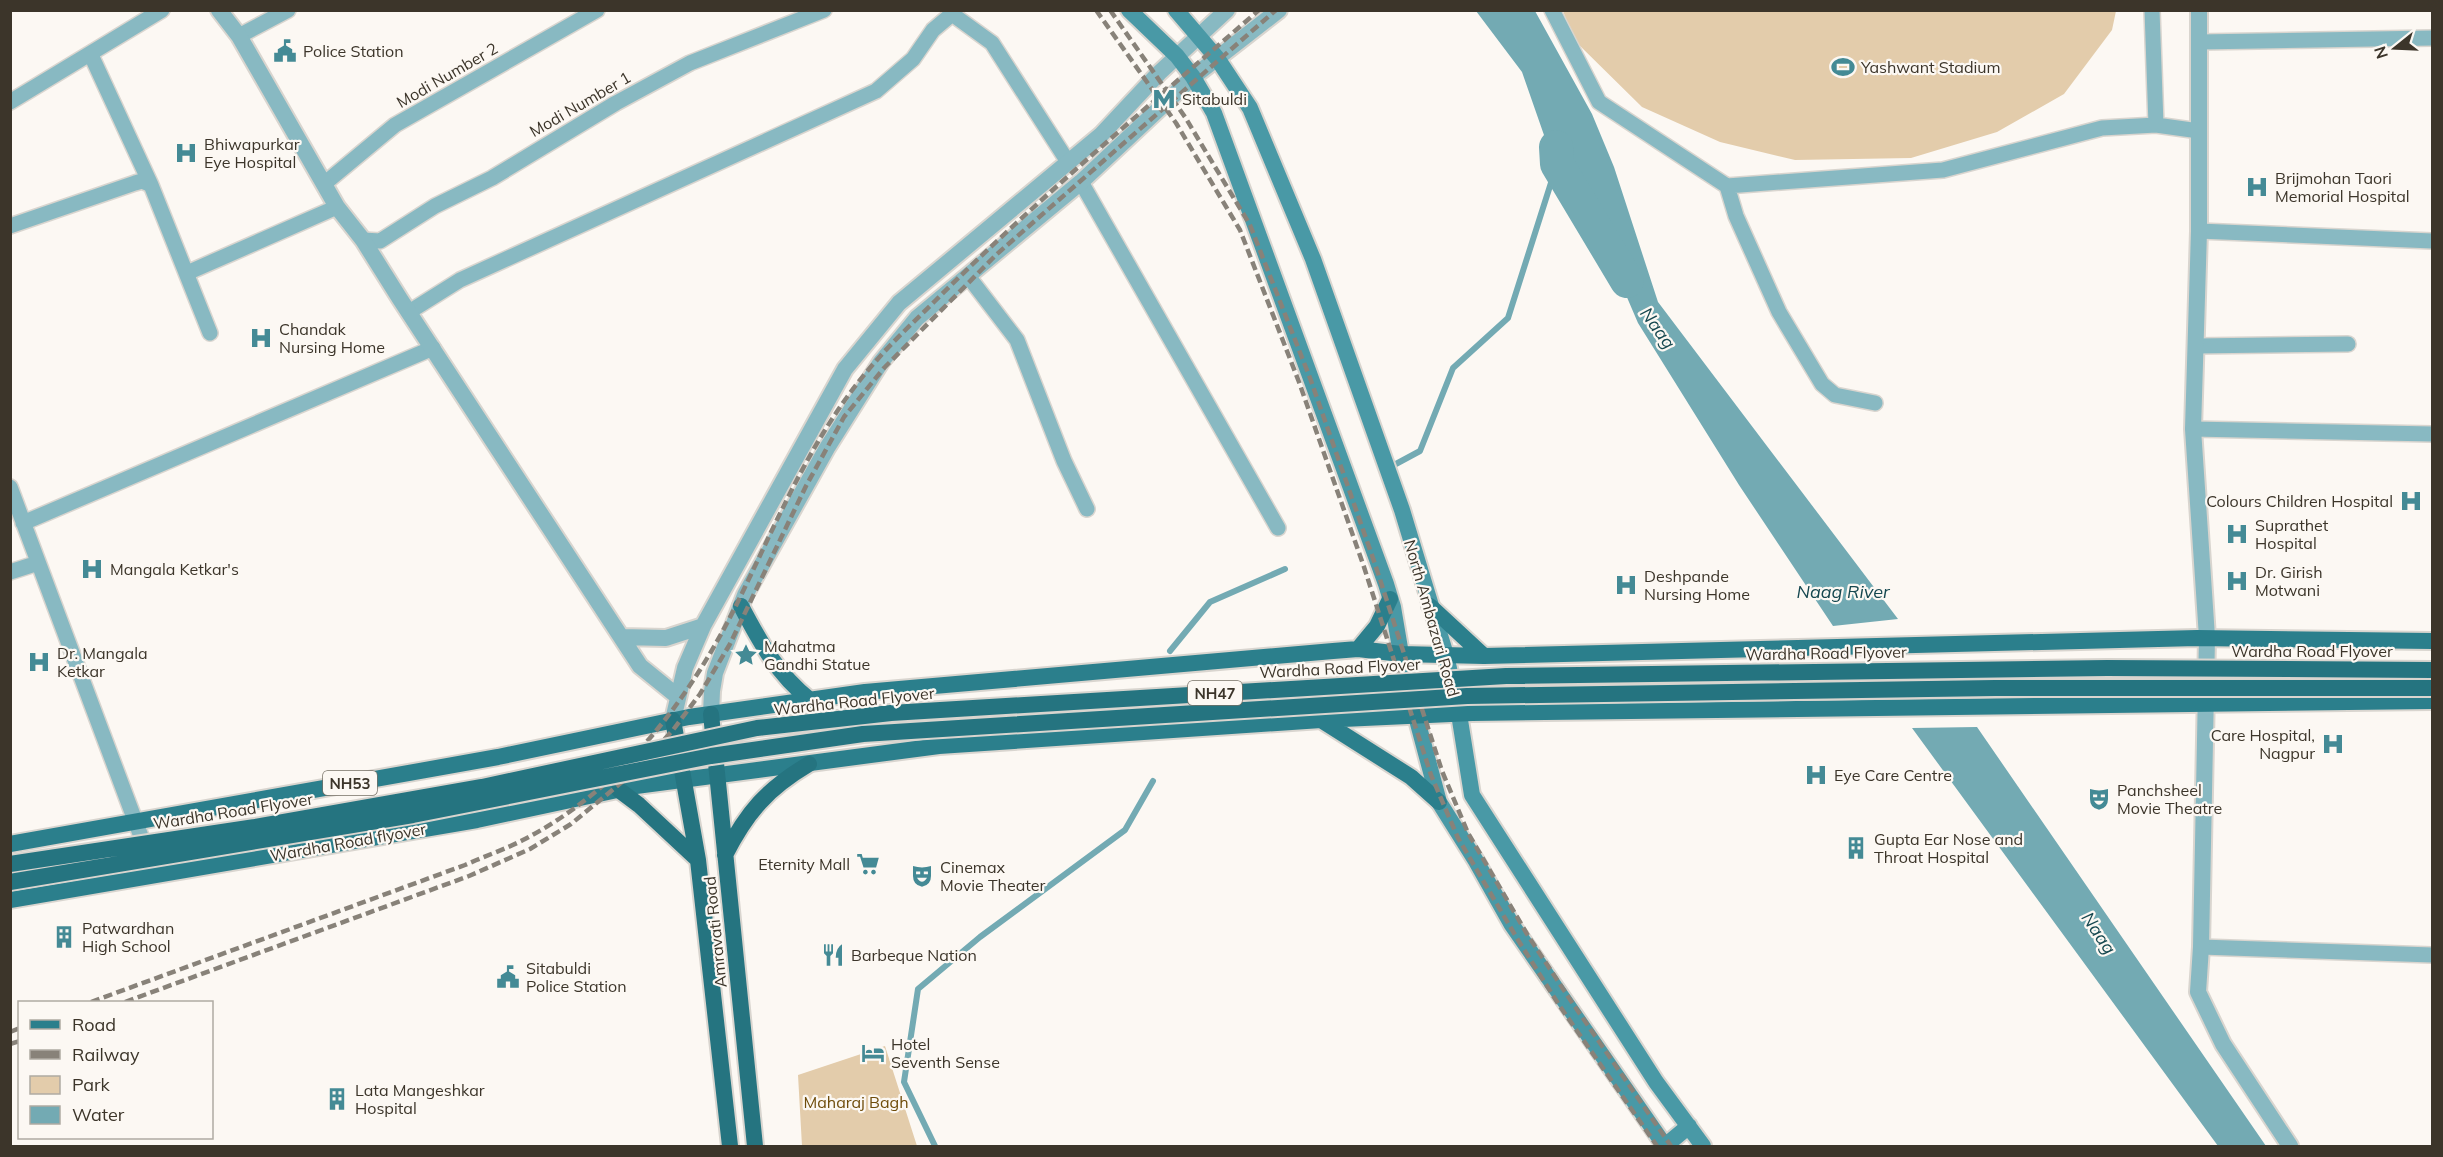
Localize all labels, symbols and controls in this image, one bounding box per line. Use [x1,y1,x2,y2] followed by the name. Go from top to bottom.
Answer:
[2365,18,2425,78] north arrow
[272,38,298,64] public building icon: Police Station
[393,38,501,112] street label: Modi Number 2
[303,41,404,61] place label: Police Station
[2369,44,2392,61] text: N
[1830,54,1856,80] sports icon: Yashwant Stadium
[1860,57,2001,77] place label: Yashwant Stadium
[526,67,634,141] street label: Modi Number 1
[1151,86,1177,112] metro station icon: Sitabuldi
[1182,89,1247,109] place label: Sitabuldi
[204,134,300,172] place label: Bhiwapurkar Eye Hospital
[173,140,199,166] hospital icon: Bhiwapurkar Eye Hospital
[2275,168,2410,206] place label: Brijmohan Taori Memorial Hospital
[2244,174,2270,200] hospital icon: Brijmohan Taori Memorial Hospital
[1635,303,1681,353] water label: Naag
[279,319,385,357] place label: Chandak Nursing Home
[248,325,274,351] hospital icon: Chandak Nursing Home
[2398,488,2424,514] hospital icon: Colours Children Hospital
[2206,491,2393,511] place label: Colours Children Hospital
[2255,515,2329,553] place label: Suprathet Hospital
[2224,521,2250,547] hospital icon: Suprathet Hospital
[1400,537,1464,699] street label: North Ambazari Road
[79,556,105,582] hospital icon: Mangala Ketkar's
[110,559,239,579] place label: Mangala Ketkar's
[2255,562,2323,600] place label: Dr. Girish Motwani
[1644,566,1750,604] place label: Deshpande Nursing Home
[2224,568,2250,594] hospital icon: Dr. Girish Motwani
[1613,572,1639,598] hospital icon: Deshpande Nursing Home
[1796,580,1891,603] water label: Naag River
[764,636,870,674] place label: Mahatma Gandhi Statue
[2231,641,2393,661] street label: Wardha Road Flyover
[733,642,759,668] place icon: Mahatma Gandhi Statue
[1745,642,1907,664] street label: Wardha Road Flyover
[57,643,148,681] place label: Dr. Mangala Ketkar
[26,649,52,675] hospital icon: Dr. Mangala Ketkar
[1259,654,1421,682] street label: Wardha Road Flyover
[1188,681,1242,705] road number: NH47
[773,683,936,719] street label: Wardha Road Flyover
[2211,725,2315,763] place label: Care Hospital, Nagpur
[2320,731,2346,757] hospital icon: Care Hospital, Nagpur
[1803,762,1829,788] hospital icon: Eye Care Centre
[1834,765,1952,785] place label: Eye Care Centre
[323,771,377,795] road number: NH53
[2117,780,2222,818] place label: Panchsheel Movie Theatre
[2086,786,2112,812] theatre icon: Panchsheel Movie Theatre
[152,788,314,834] street label: Wardha Road Flyover
[269,818,428,866] street label: Wardha Road flyover
[1874,829,2023,867] place label: Gupta Ear Nose and Throat Hospital
[1843,835,1869,861] building icon: Gupta Ear Nose and Throat Hospital
[855,851,881,877] supermarket icon: Eternity Mall
[758,854,850,874] place label: Eternity Mall
[940,857,1045,895] place label: Cinemax Movie Theater
[909,863,935,889] theatre icon: Cinemax Movie Theater
[699,875,731,989] street label: Amravati Road
[2077,908,2121,959] water label: Naag
[82,918,174,956] place label: Patwardhan High School
[51,924,77,950] building icon: Patwardhan High School
[820,942,846,968] restaurant icon: Barbeque Nation
[851,945,977,965] place label: Barbeque Nation
[526,958,627,996] place label: Sitabuldi Police Station
[495,964,521,990] public building icon: Sitabuldi Police Station
[18,1001,213,1139] legend
[72,1013,116,1036] text: Road
[891,1034,1000,1072] place label: Hotel Seventh Sense
[860,1040,886,1066] hotel icon: Hotel Seventh Sense
[72,1043,140,1066] text: Railway
[72,1073,111,1096] text: Park
[355,1080,485,1118] place label: Lata Mangeshkar Hospital
[324,1086,350,1112] building icon: Lata Mangeshkar Hospital
[803,1092,909,1112] park label: Maharaj Bagh
[72,1103,125,1126] text: Water

